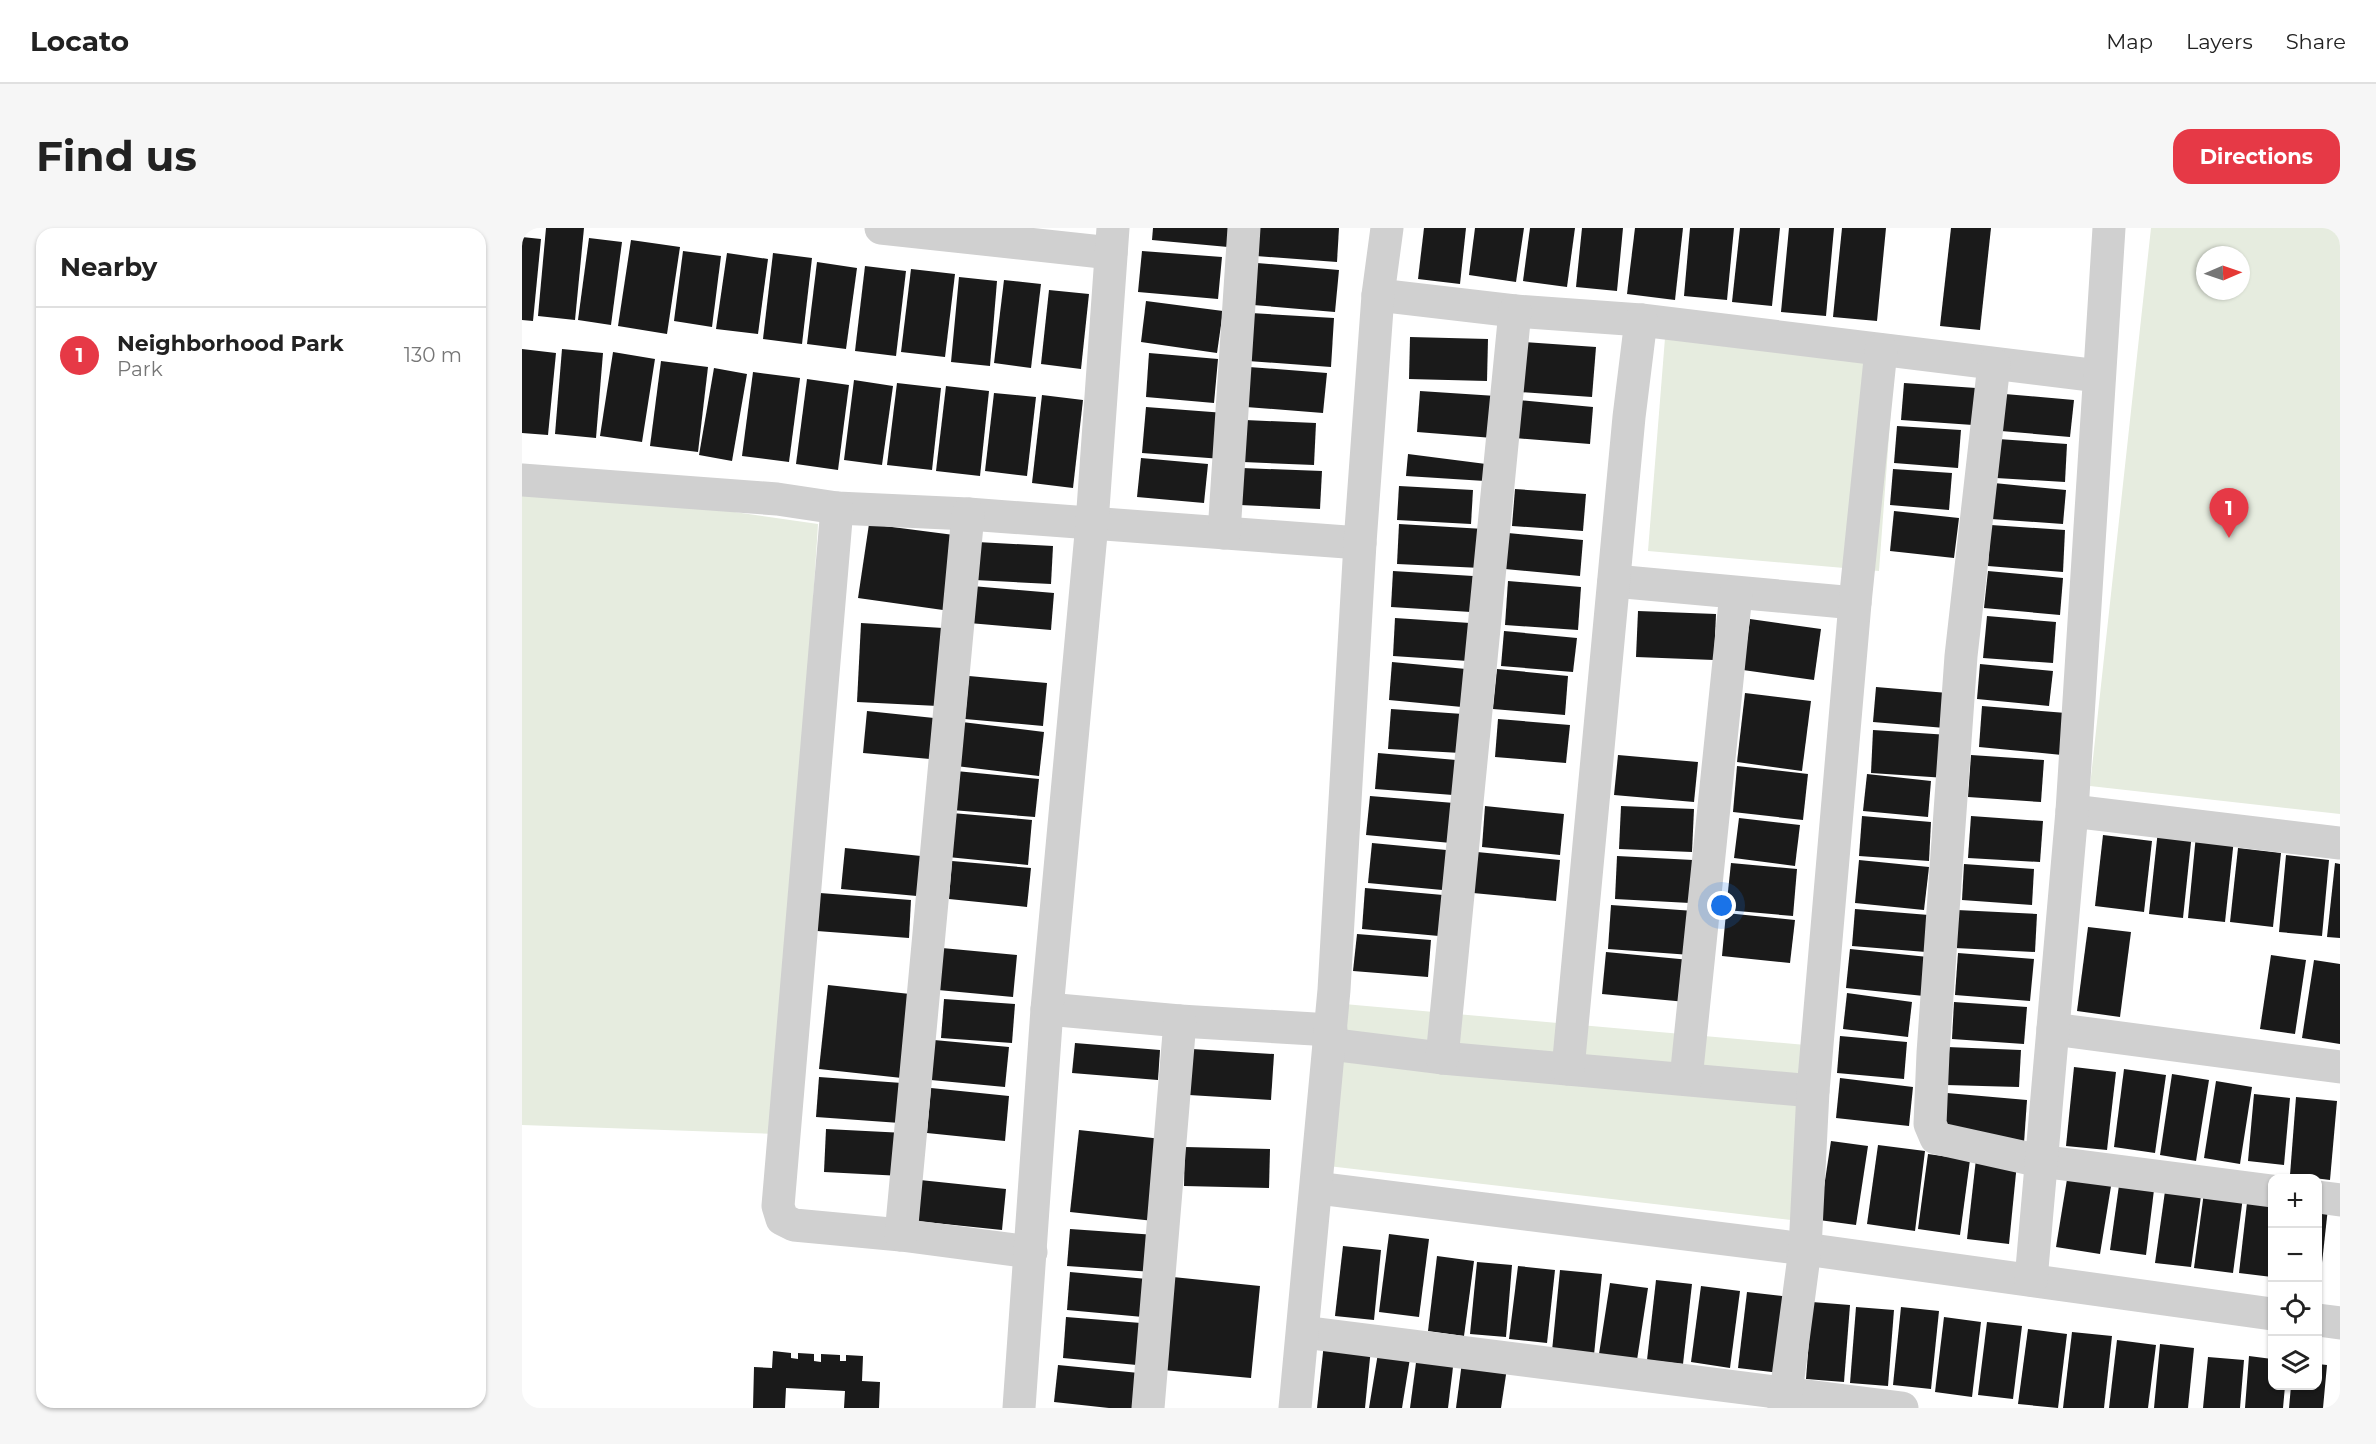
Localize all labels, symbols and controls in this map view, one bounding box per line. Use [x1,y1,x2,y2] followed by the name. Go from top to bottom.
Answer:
[30,24,129,58] text: Locato
[2106,29,2153,54] text: Map
[2186,29,2253,54] text: Layers
[2286,29,2346,54] text: Share
[2173,129,2340,184] button: Directions
[36,130,197,182] text: Find us
[2196,246,2250,300] north arrow
[60,251,157,283] text: Nearby
[117,330,344,357] text: Neighborhood Park
[76,343,83,367] text: 1
[404,343,462,367] text: 130 m
[117,357,163,381] text: Park
[2210,488,2248,538] pin: 1
[1707,891,1736,920] your location
[2268,1174,2322,1390] map controls
[2268,1174,2322,1228] button: +
[2268,1228,2322,1282] button: −
[2268,1282,2322,1336] button: locate
[2268,1336,2322,1390] button: layers

